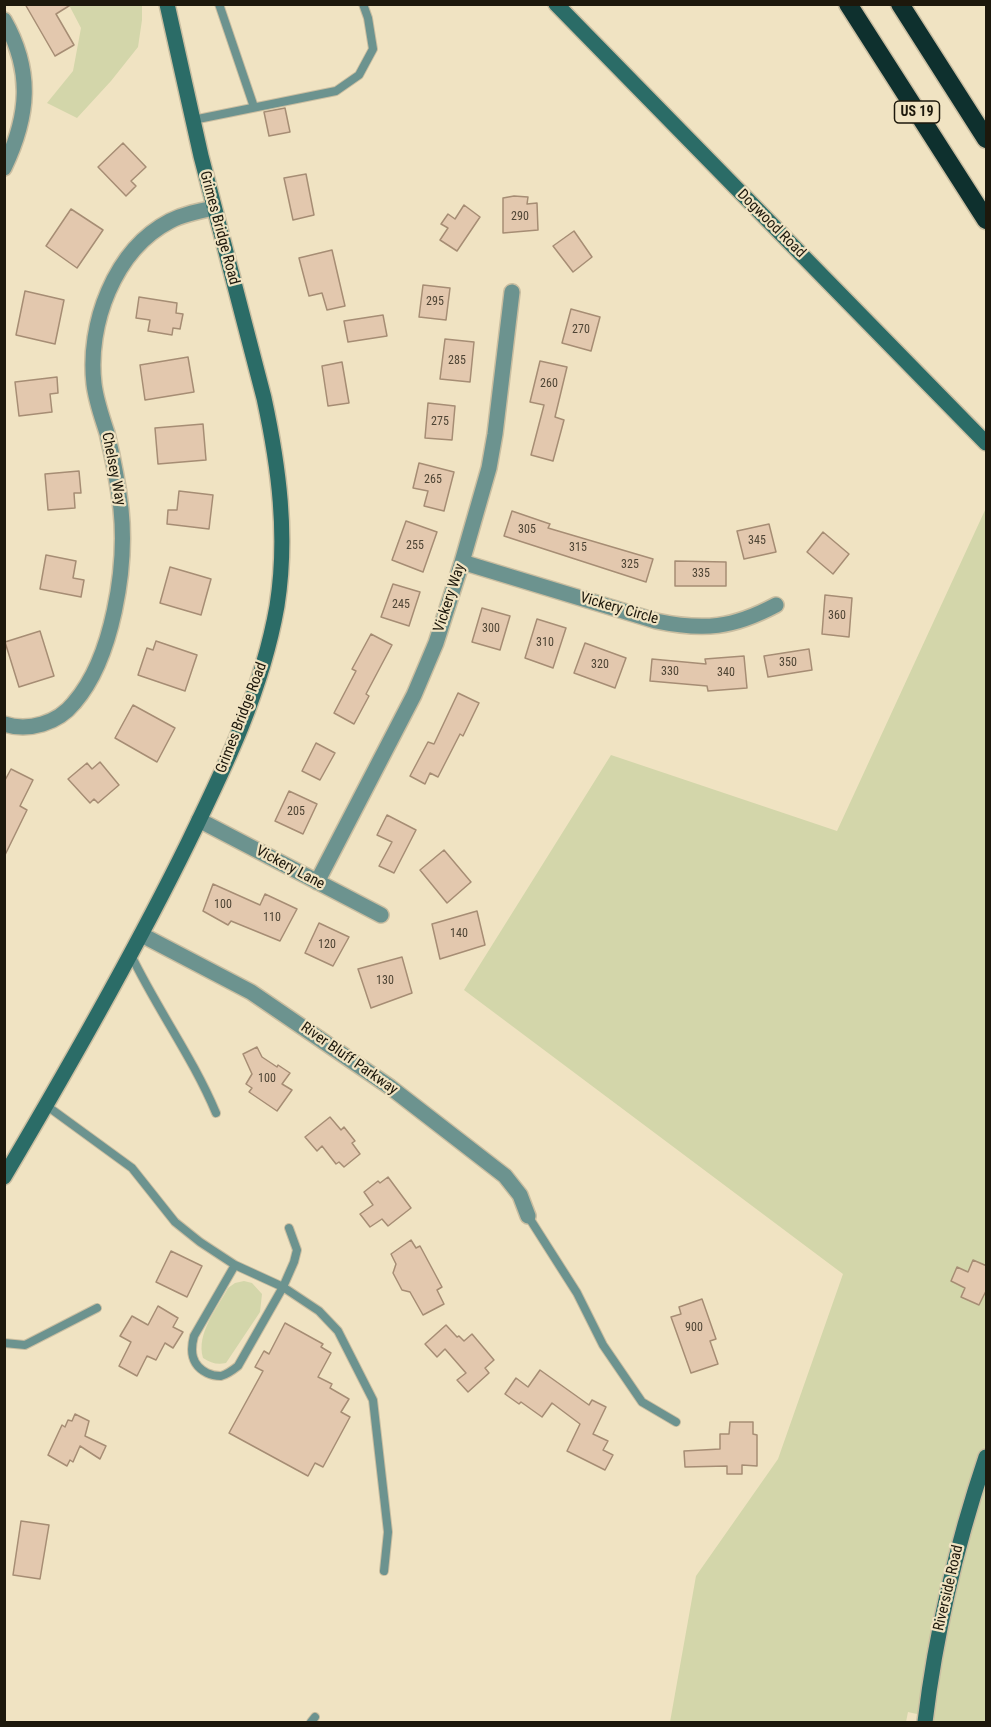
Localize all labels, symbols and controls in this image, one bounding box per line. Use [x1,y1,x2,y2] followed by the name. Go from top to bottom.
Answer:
[894,101,940,123] road number: US 19
[195,169,243,287] street label: Grimes Bridge Road
[733,186,809,262] street label: Dogwood Road
[511,210,529,224] house number: 290
[426,295,444,309] house number: 295
[572,323,590,337] house number: 270
[448,354,466,368] house number: 285
[540,377,558,391] house number: 260
[431,415,449,429] house number: 275
[97,431,129,507] street label: Chelsey Way
[424,473,442,487] house number: 265
[518,523,536,537] house number: 305
[748,534,766,548] house number: 345
[406,539,424,553] house number: 255
[569,541,587,555] house number: 315
[621,558,639,572] house number: 325
[430,561,470,635] street label: Vickery Way
[692,567,710,581] house number: 335
[578,589,660,629] street label: Vickery Circle
[392,598,410,612] house number: 245
[828,609,846,623] house number: 360
[482,622,500,636] house number: 300
[536,636,554,650] house number: 310
[779,656,797,670] house number: 350
[591,658,609,672] house number: 320
[213,660,271,776] street label: Grimes Bridge Road
[661,665,679,679] house number: 330
[717,666,735,680] house number: 340
[287,805,305,819] house number: 205
[252,842,328,894] street label: Vickery Lane
[214,898,232,912] house number: 100
[263,911,281,925] house number: 110
[450,927,468,941] house number: 140
[318,938,336,952] house number: 120
[376,974,394,988] house number: 130
[297,1019,401,1099] street label: River Bluff Parkway
[258,1072,276,1086] house number: 100
[685,1321,703,1335] house number: 900
[930,1543,968,1633] street label: Riverside Road

